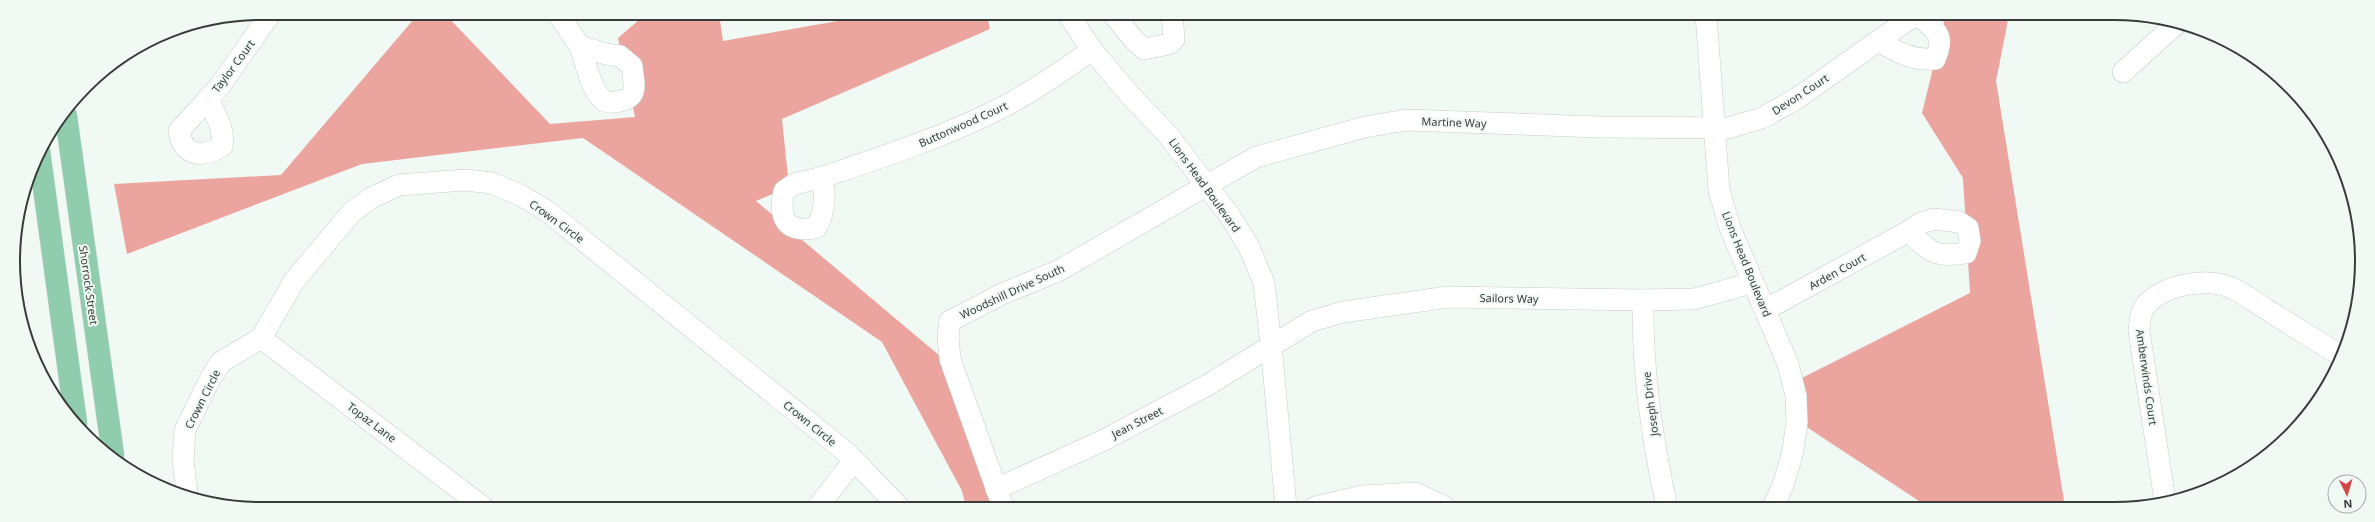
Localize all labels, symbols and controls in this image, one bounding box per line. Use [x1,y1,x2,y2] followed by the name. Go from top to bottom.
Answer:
[208,36,258,96] street label: Taylor Court
[1769,70,1831,118] street label: Devon Court
[916,98,1010,150] street label: Buttonwood Court
[1421,113,1487,131] street label: Martine Way
[1166,135,1244,235] street label: Lions Head Boulevard
[527,196,587,246] street label: Crown Circle
[1719,209,1775,319] street label: Lions Head Boulevard
[76,244,102,326] street label: Shorrock Street
[1806,249,1868,293] street label: Arden Court
[957,260,1067,322] street label: Woodshill Drive South
[1479,290,1539,306] street label: Sailors Way
[2133,328,2161,426] street label: Amberwinds Court
[181,367,223,431] street label: Crown Circle
[1639,371,1662,438] street label: Joseph Drive
[780,397,840,449] street label: Crown Circle
[344,399,400,445] street label: Topaz Lane
[1108,403,1165,442] street label: Jean Street
[2327,474,2367,514] north arrow
[2343,497,2353,512] text: N

